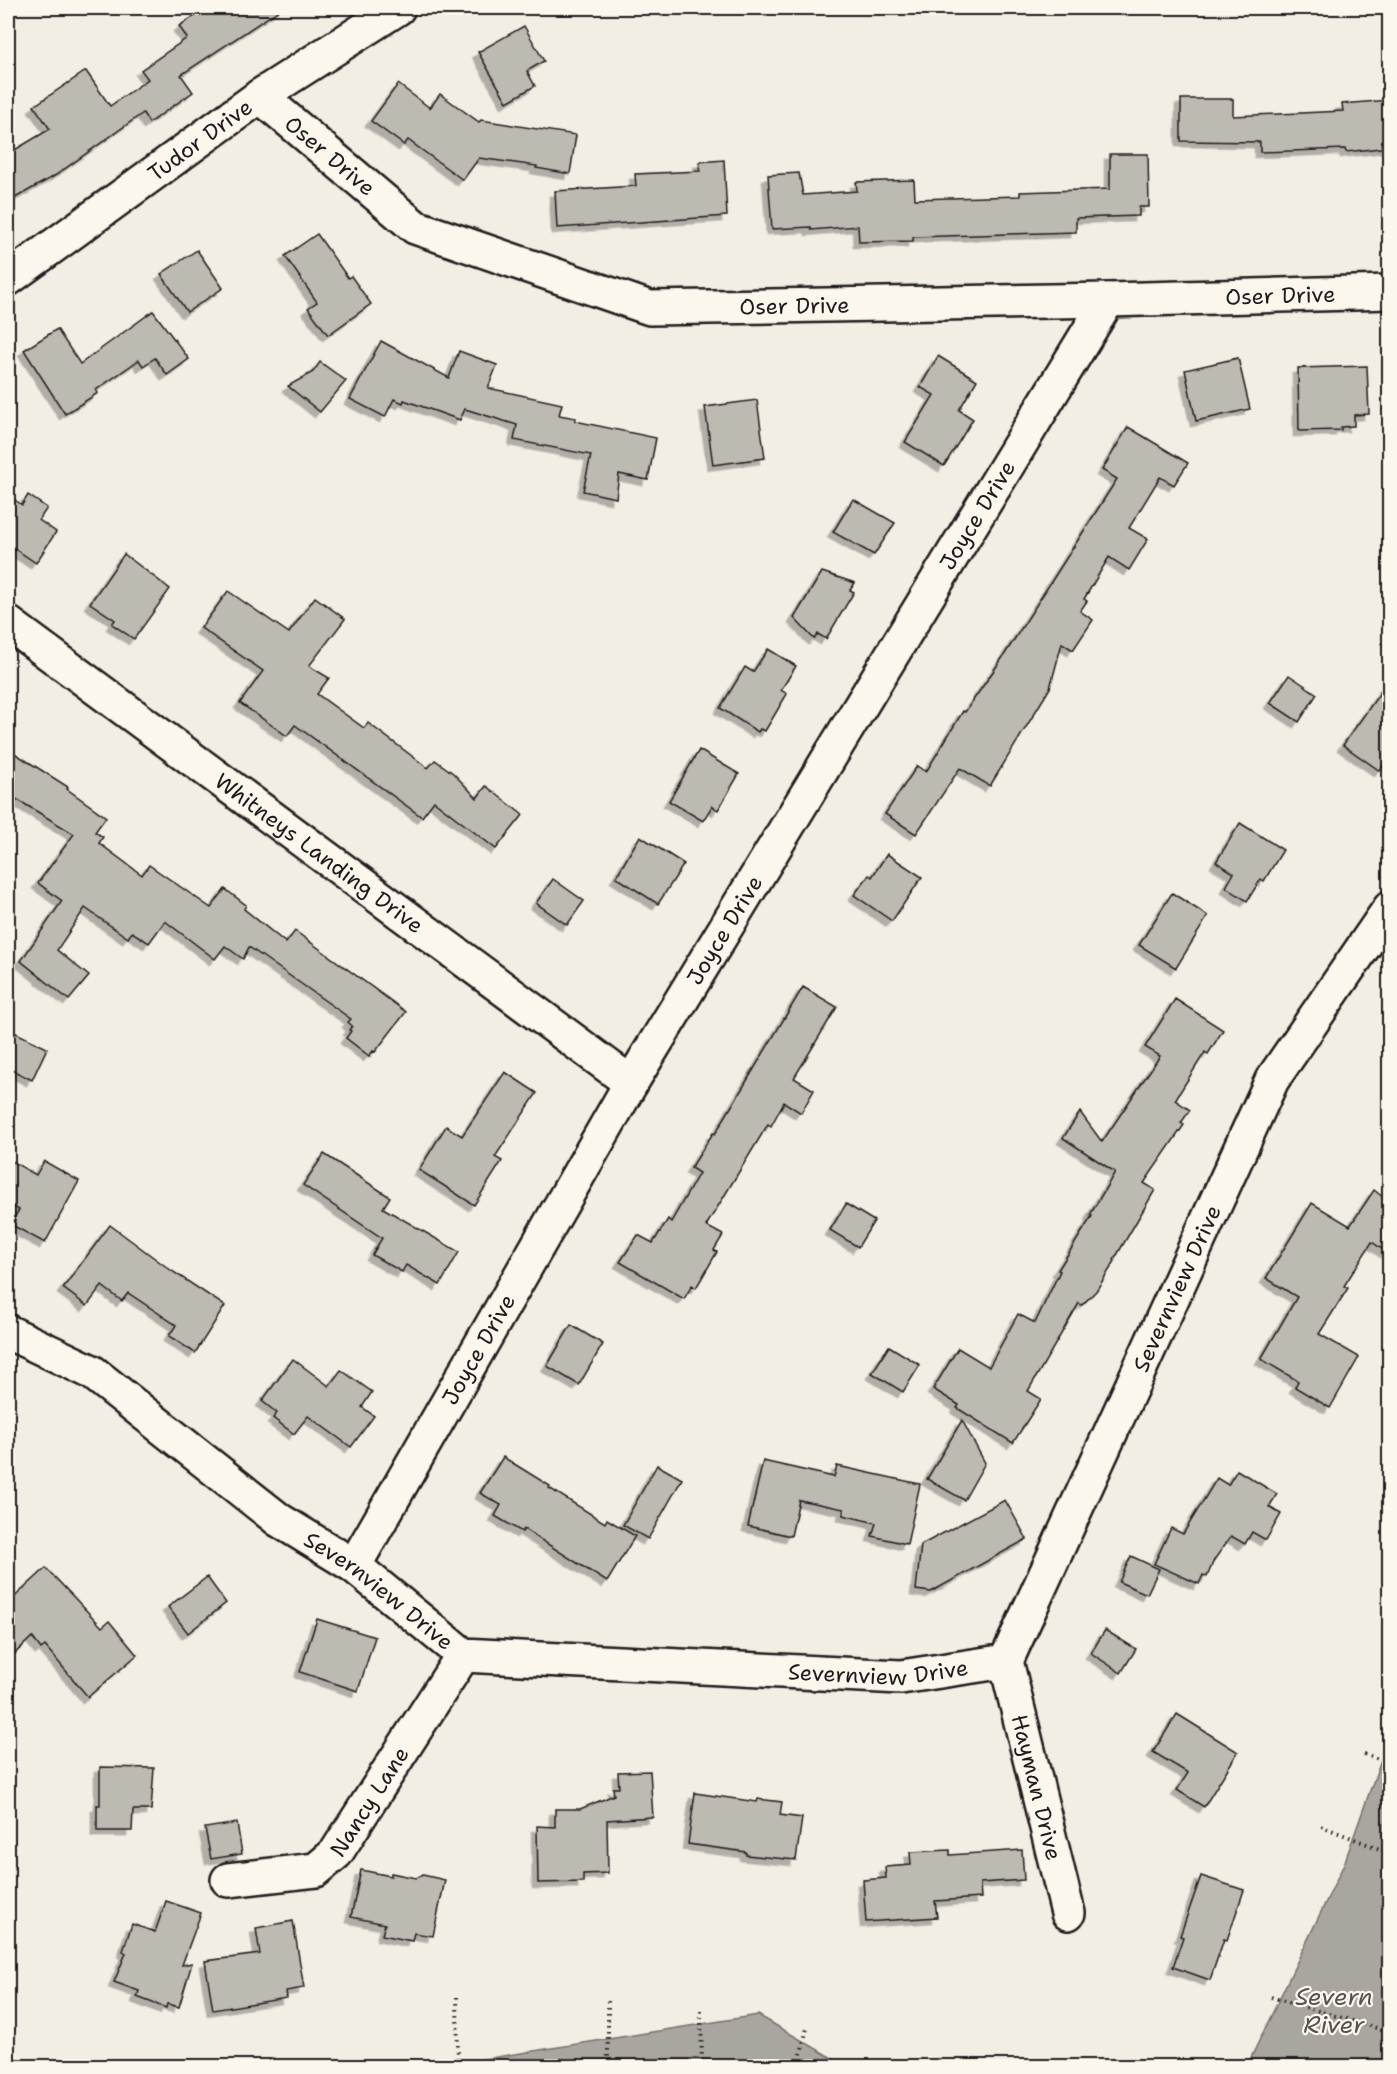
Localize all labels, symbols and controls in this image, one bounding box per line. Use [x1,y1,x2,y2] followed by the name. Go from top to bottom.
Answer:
[142,92,258,187] street label: Tudor Drive
[279,109,382,202] street label: Oser Drive
[1225,279,1336,311] street label: Oser Drive
[739,290,850,321] street label: Oser Drive
[933,455,1022,575] street label: Joyce Drive
[209,766,430,940] street label: Whitneys Landing Drive
[680,870,769,990] street label: Joyce Drive
[1126,1200,1227,1376] street label: Severnview Drive
[435,1288,522,1410] street label: Joyce Drive
[299,1524,460,1656] street label: Severnview Drive
[787,1652,970,1692] street label: Severnview Drive
[1005,1711,1069,1863] street label: Hayman Drive
[323,1741,415,1862] street label: Nancy Lane
[1295,1981,1373,2041] water label: Severn River

